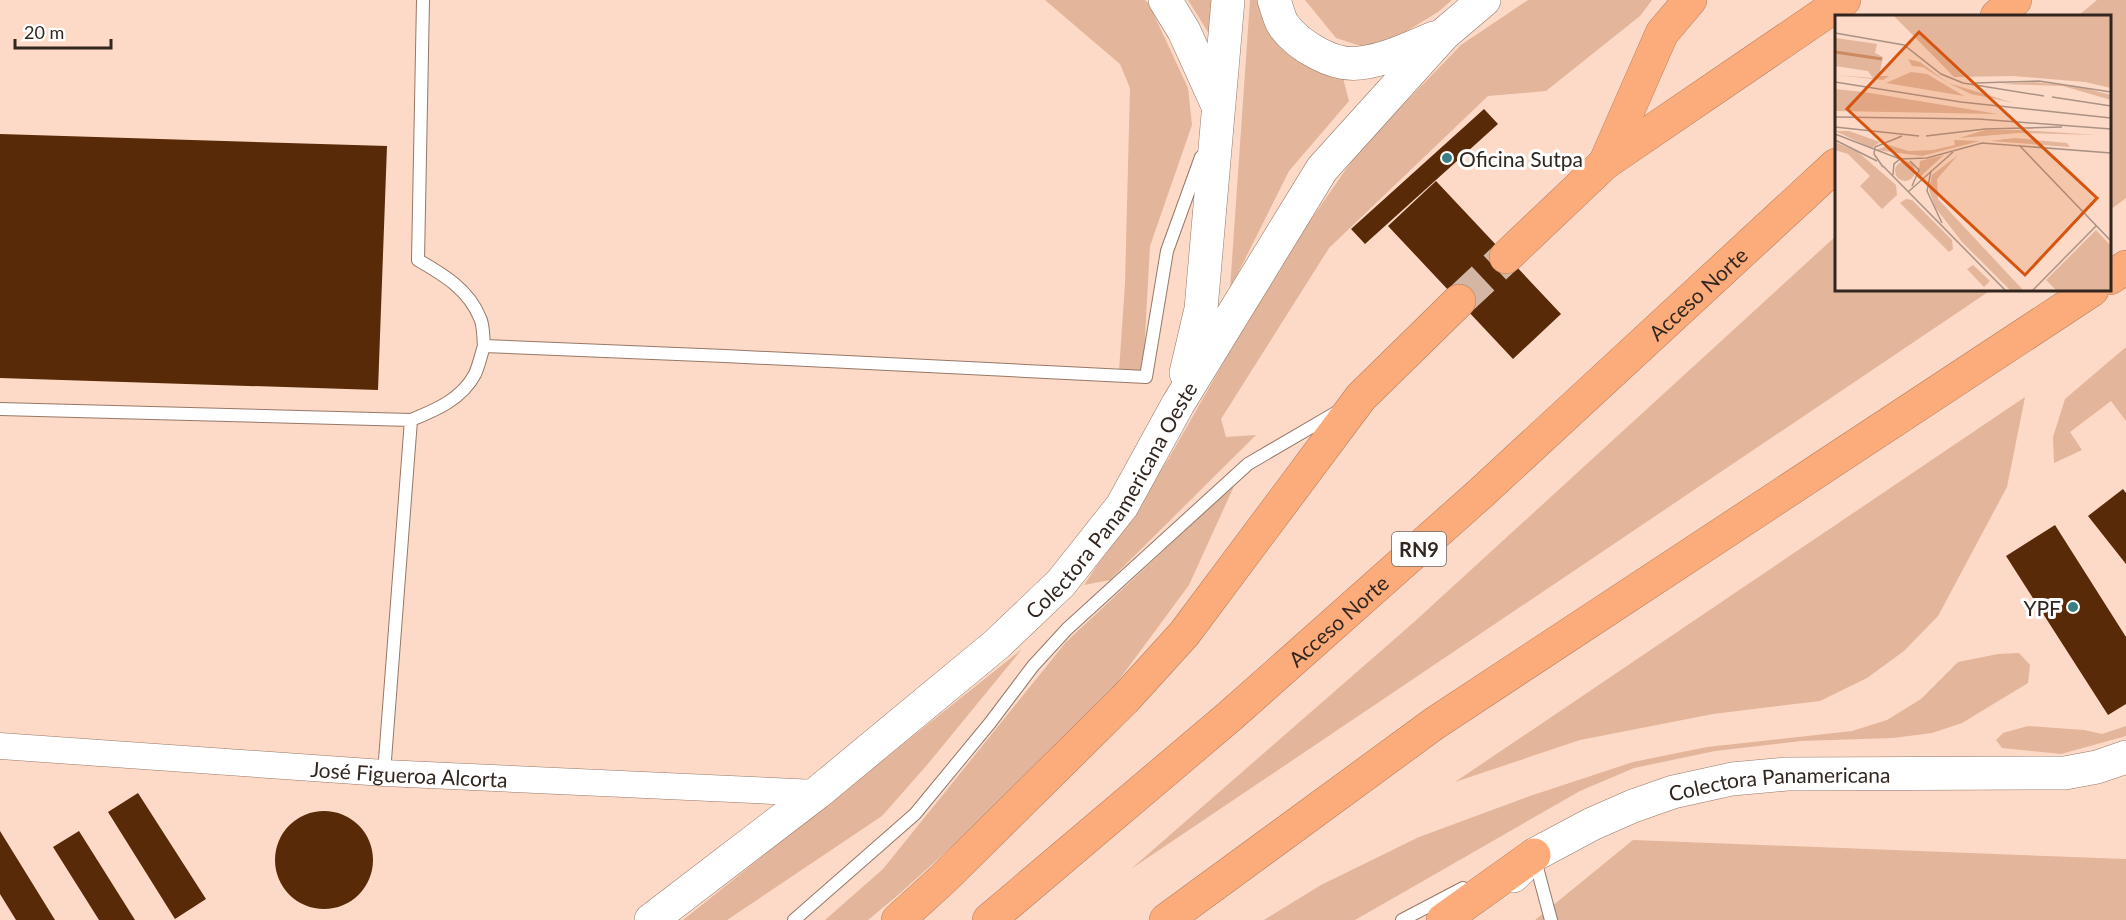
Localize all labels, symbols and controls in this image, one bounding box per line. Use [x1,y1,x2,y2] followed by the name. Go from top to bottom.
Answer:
[15,12,111,50] scale bar
[1835,15,2111,291] inset map
[24,21,64,43] text: 20 m
[1459,146,1583,171] place label: Oficina Sutpa
[1440,151,1454,165] marker: Oficina Sutpa
[1643,242,1752,345] street label: Acceso Norte
[1020,377,1201,623] street label: Colectora Panamericana Oeste
[1392,532,1446,566] road number: RN9
[1283,569,1393,671] street label: Acceso Norte
[2023,595,2061,620] place label: YPF
[2066,600,2080,614] marker: YPF
[310,755,508,791] street label: José Figueroa Alcorta
[1666,761,1890,805] street label: Colectora Panamericana

